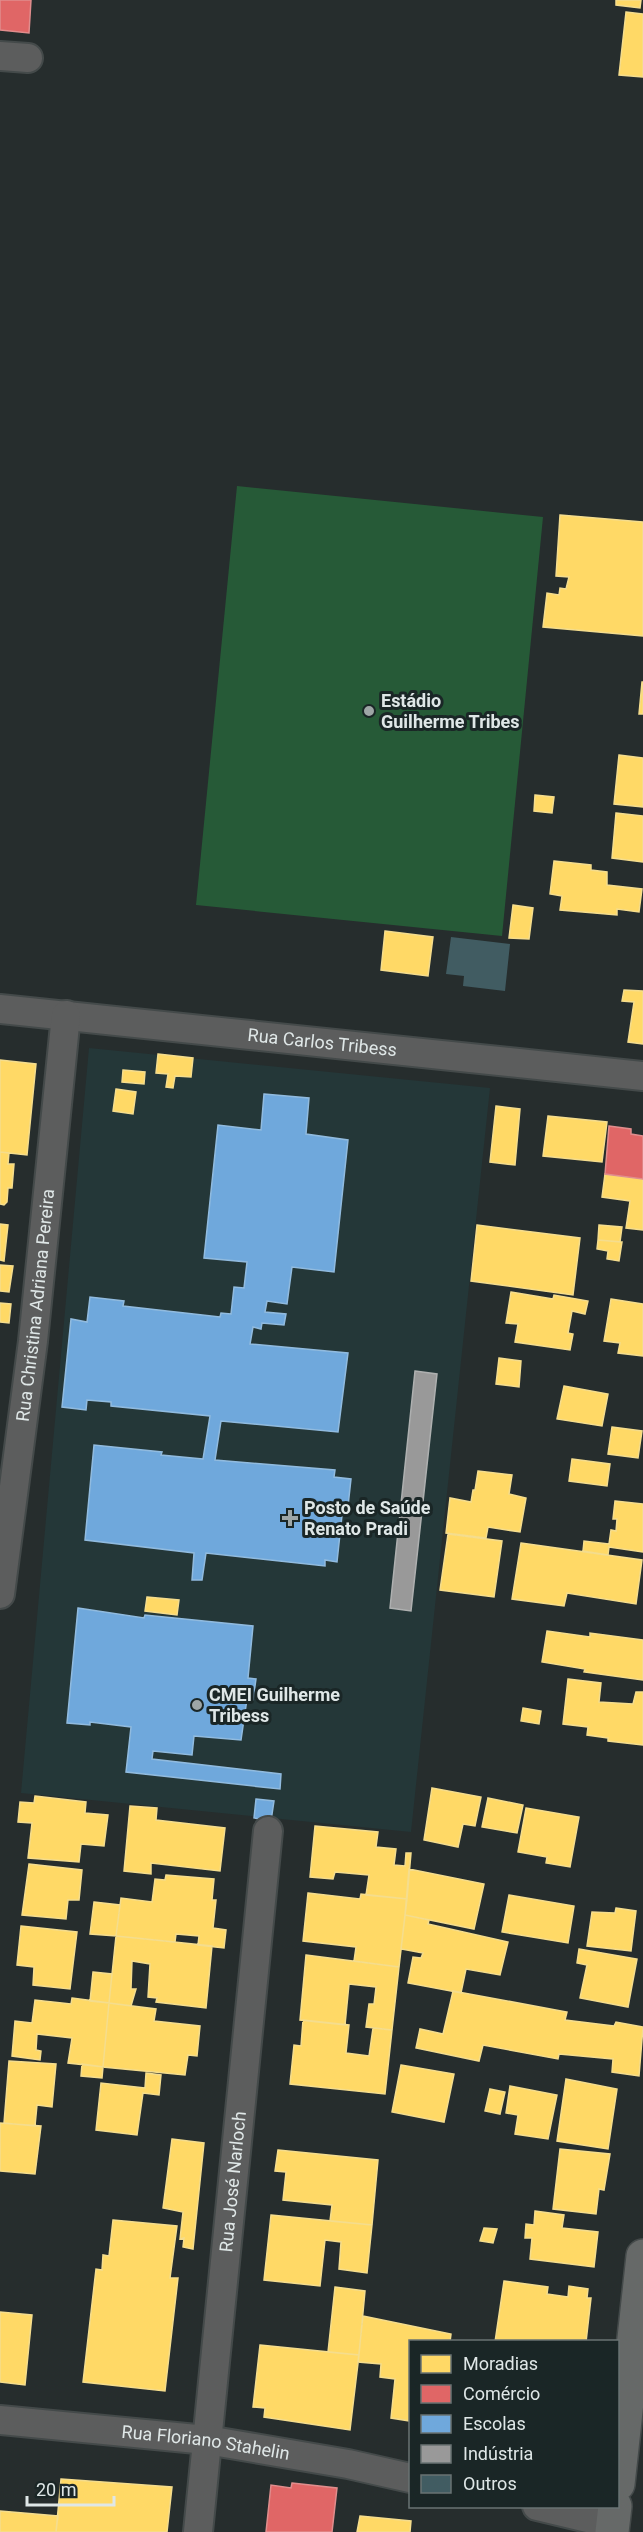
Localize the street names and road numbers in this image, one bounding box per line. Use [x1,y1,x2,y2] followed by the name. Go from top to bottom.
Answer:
[247,1024,398,1060] street label: Rua Carlos Tribess
[12,1188,58,1423] street label: Rua Christina Adriana Pereira
[215,2110,250,2253] street label: Rua José Narloch
[121,2421,291,2464] street label: Rua Floriano Stahelin

